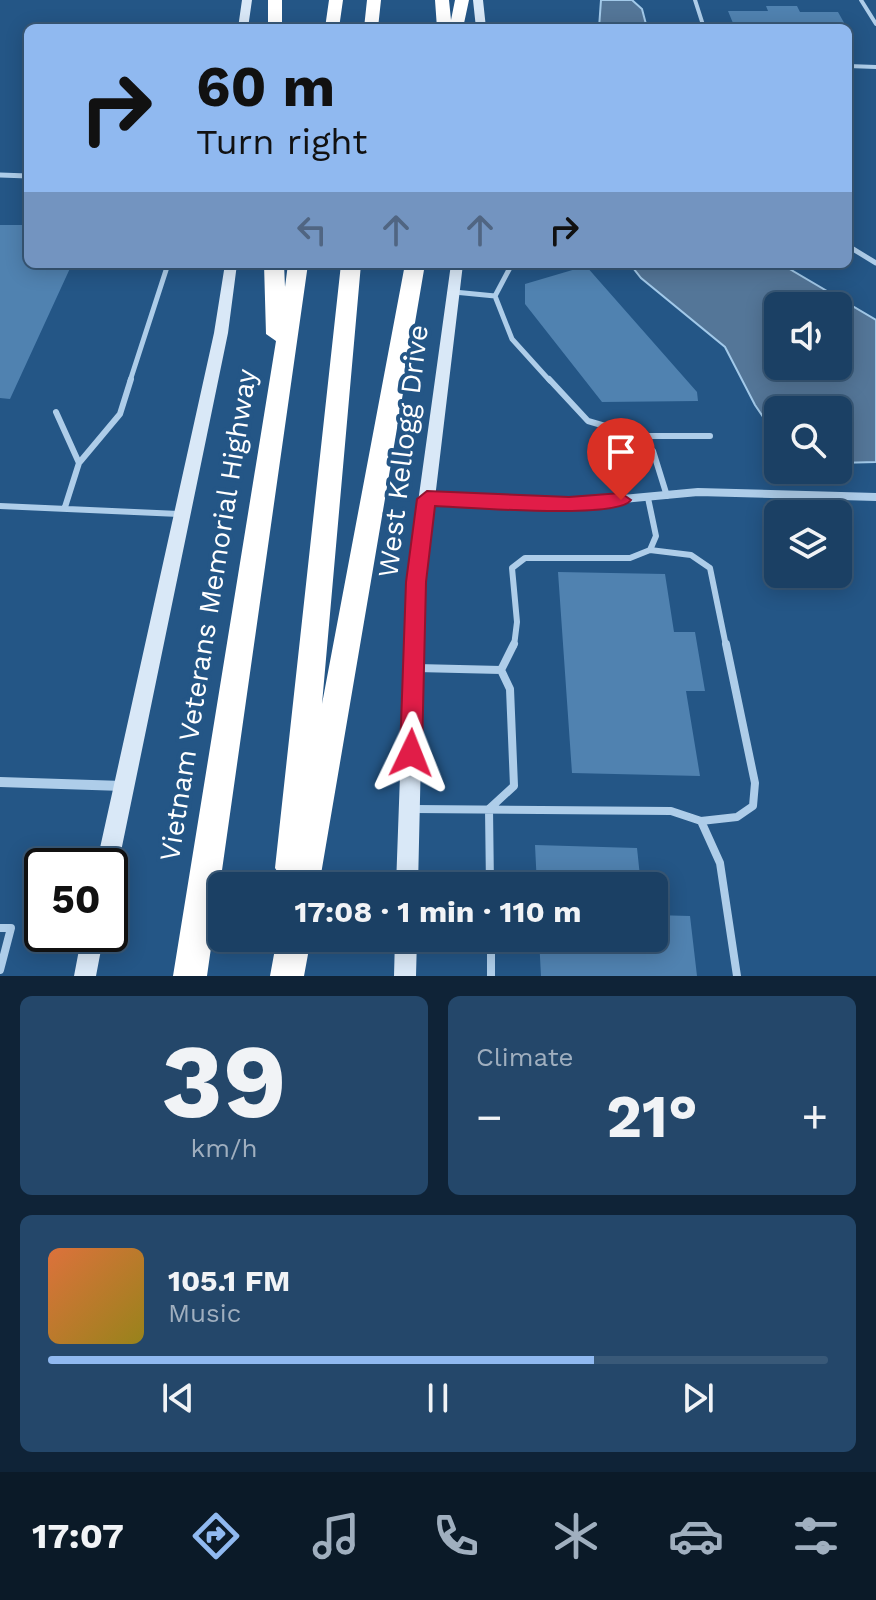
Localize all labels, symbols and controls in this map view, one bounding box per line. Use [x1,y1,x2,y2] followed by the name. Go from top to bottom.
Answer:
[196,54,335,120] text: 60 m
[64,56,168,160] icon: right
[196,121,367,163] text: Turn right
[290,208,334,252] icon: left
[374,208,418,252] icon: ahead
[458,208,502,252] icon: ahead
[542,208,586,252] icon: right
[764,292,852,588] map controls
[764,292,852,380] button: sound
[371,323,435,579] street label: West Kellogg Drive
[153,366,263,864] street label: Vietnam Veterans Memorial Highway
[764,396,852,484] button: search
[587,418,655,500] pin
[599,430,643,474] icon: arrive
[764,500,852,588] button: layers
[369,711,453,795] position arrow
[24,848,128,952] speed limit sign: 50
[294,894,582,929] text: 17:08 · 1 min · 110 m
[161,1020,287,1142] text: 39
[476,1042,574,1072] text: Climate
[606,1081,698,1152] text: 21°
[476,1091,503,1143] text: −
[801,1091,828,1143] text: +
[191,1133,257,1163] text: km/h
[168,1263,290,1298] text: 105.1 FM
[168,1298,241,1328] text: Music
[156,1376,200,1420] icon: previous
[416,1376,460,1420] icon: pause
[676,1376,720,1420] icon: next
[188,1508,244,1564] icon: directions
[308,1508,364,1564] icon: music
[428,1508,484,1564] icon: phone
[548,1508,604,1564] icon: climate
[668,1508,724,1564] icon: car
[788,1508,844,1564] icon: filters
[32,1515,124,1557] text: 17:07

